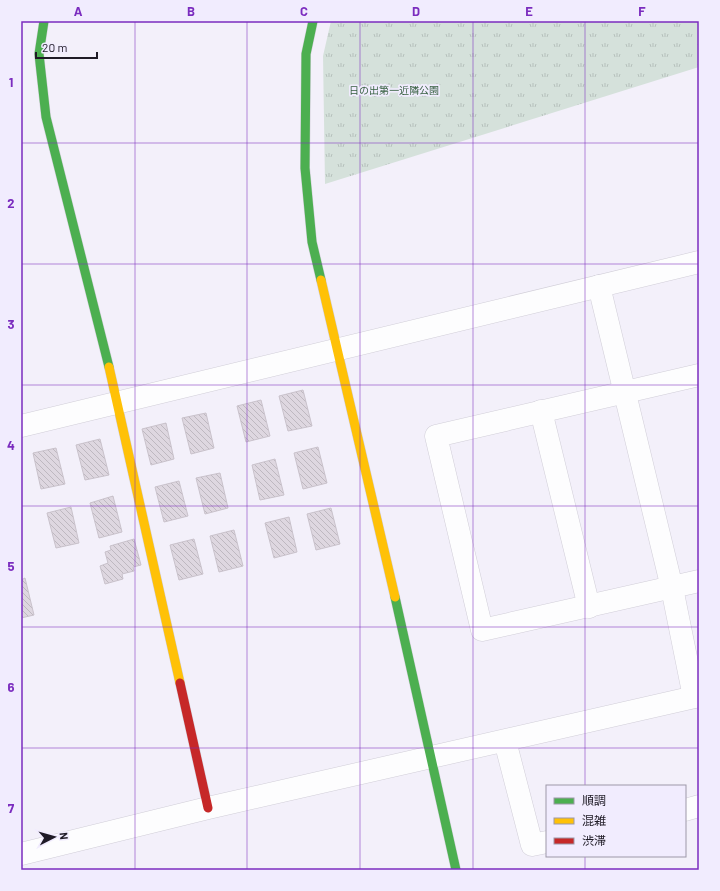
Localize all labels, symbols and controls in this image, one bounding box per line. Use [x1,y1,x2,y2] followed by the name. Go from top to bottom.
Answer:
[74,3,83,19] text: A
[187,3,195,19] text: B
[300,3,308,19] text: C
[412,3,420,19] text: D
[525,3,533,19] text: E
[638,3,646,19] text: F
[36,34,97,60] scale bar
[42,40,68,54] text: 20 m
[9,74,13,90] text: 1
[349,84,439,96] park label: 日の出第一近隣公園
[7,195,15,211] text: 2
[7,316,15,332] text: 3
[7,437,15,453] text: 4
[7,558,15,574] text: 5
[8,679,15,695] text: 6
[546,785,686,857] legend
[582,793,606,807] text: 順調
[8,800,15,816] text: 7
[582,813,606,827] text: 混雑
[34,817,74,857] north arrow
[58,832,71,840] text: N
[582,833,606,847] text: 渋滞

